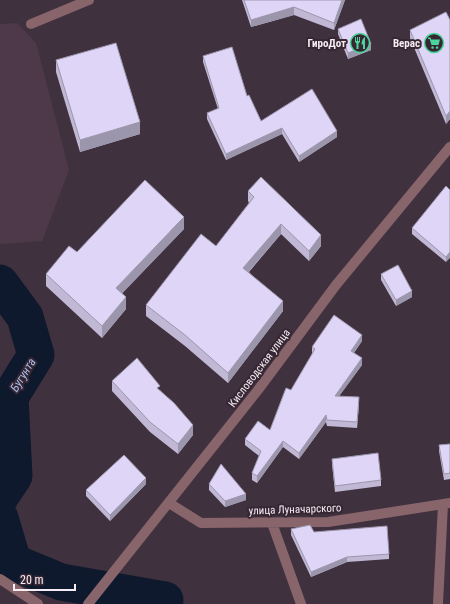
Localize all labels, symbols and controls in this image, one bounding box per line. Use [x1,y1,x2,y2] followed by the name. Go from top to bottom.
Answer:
[349,32,371,54] restaurant icon: ГироДот
[423,32,445,54] supermarket icon: Верас
[308,37,346,50] place label: ГироДот
[393,37,420,50] place label: Верас
[226,327,293,410] street label: Кисловодская улица
[7,356,39,394] water label: Бугунта
[249,501,342,518] street label: улица Луначарского
[14,566,75,592] scale bar
[20,573,44,587] text: 20 m

